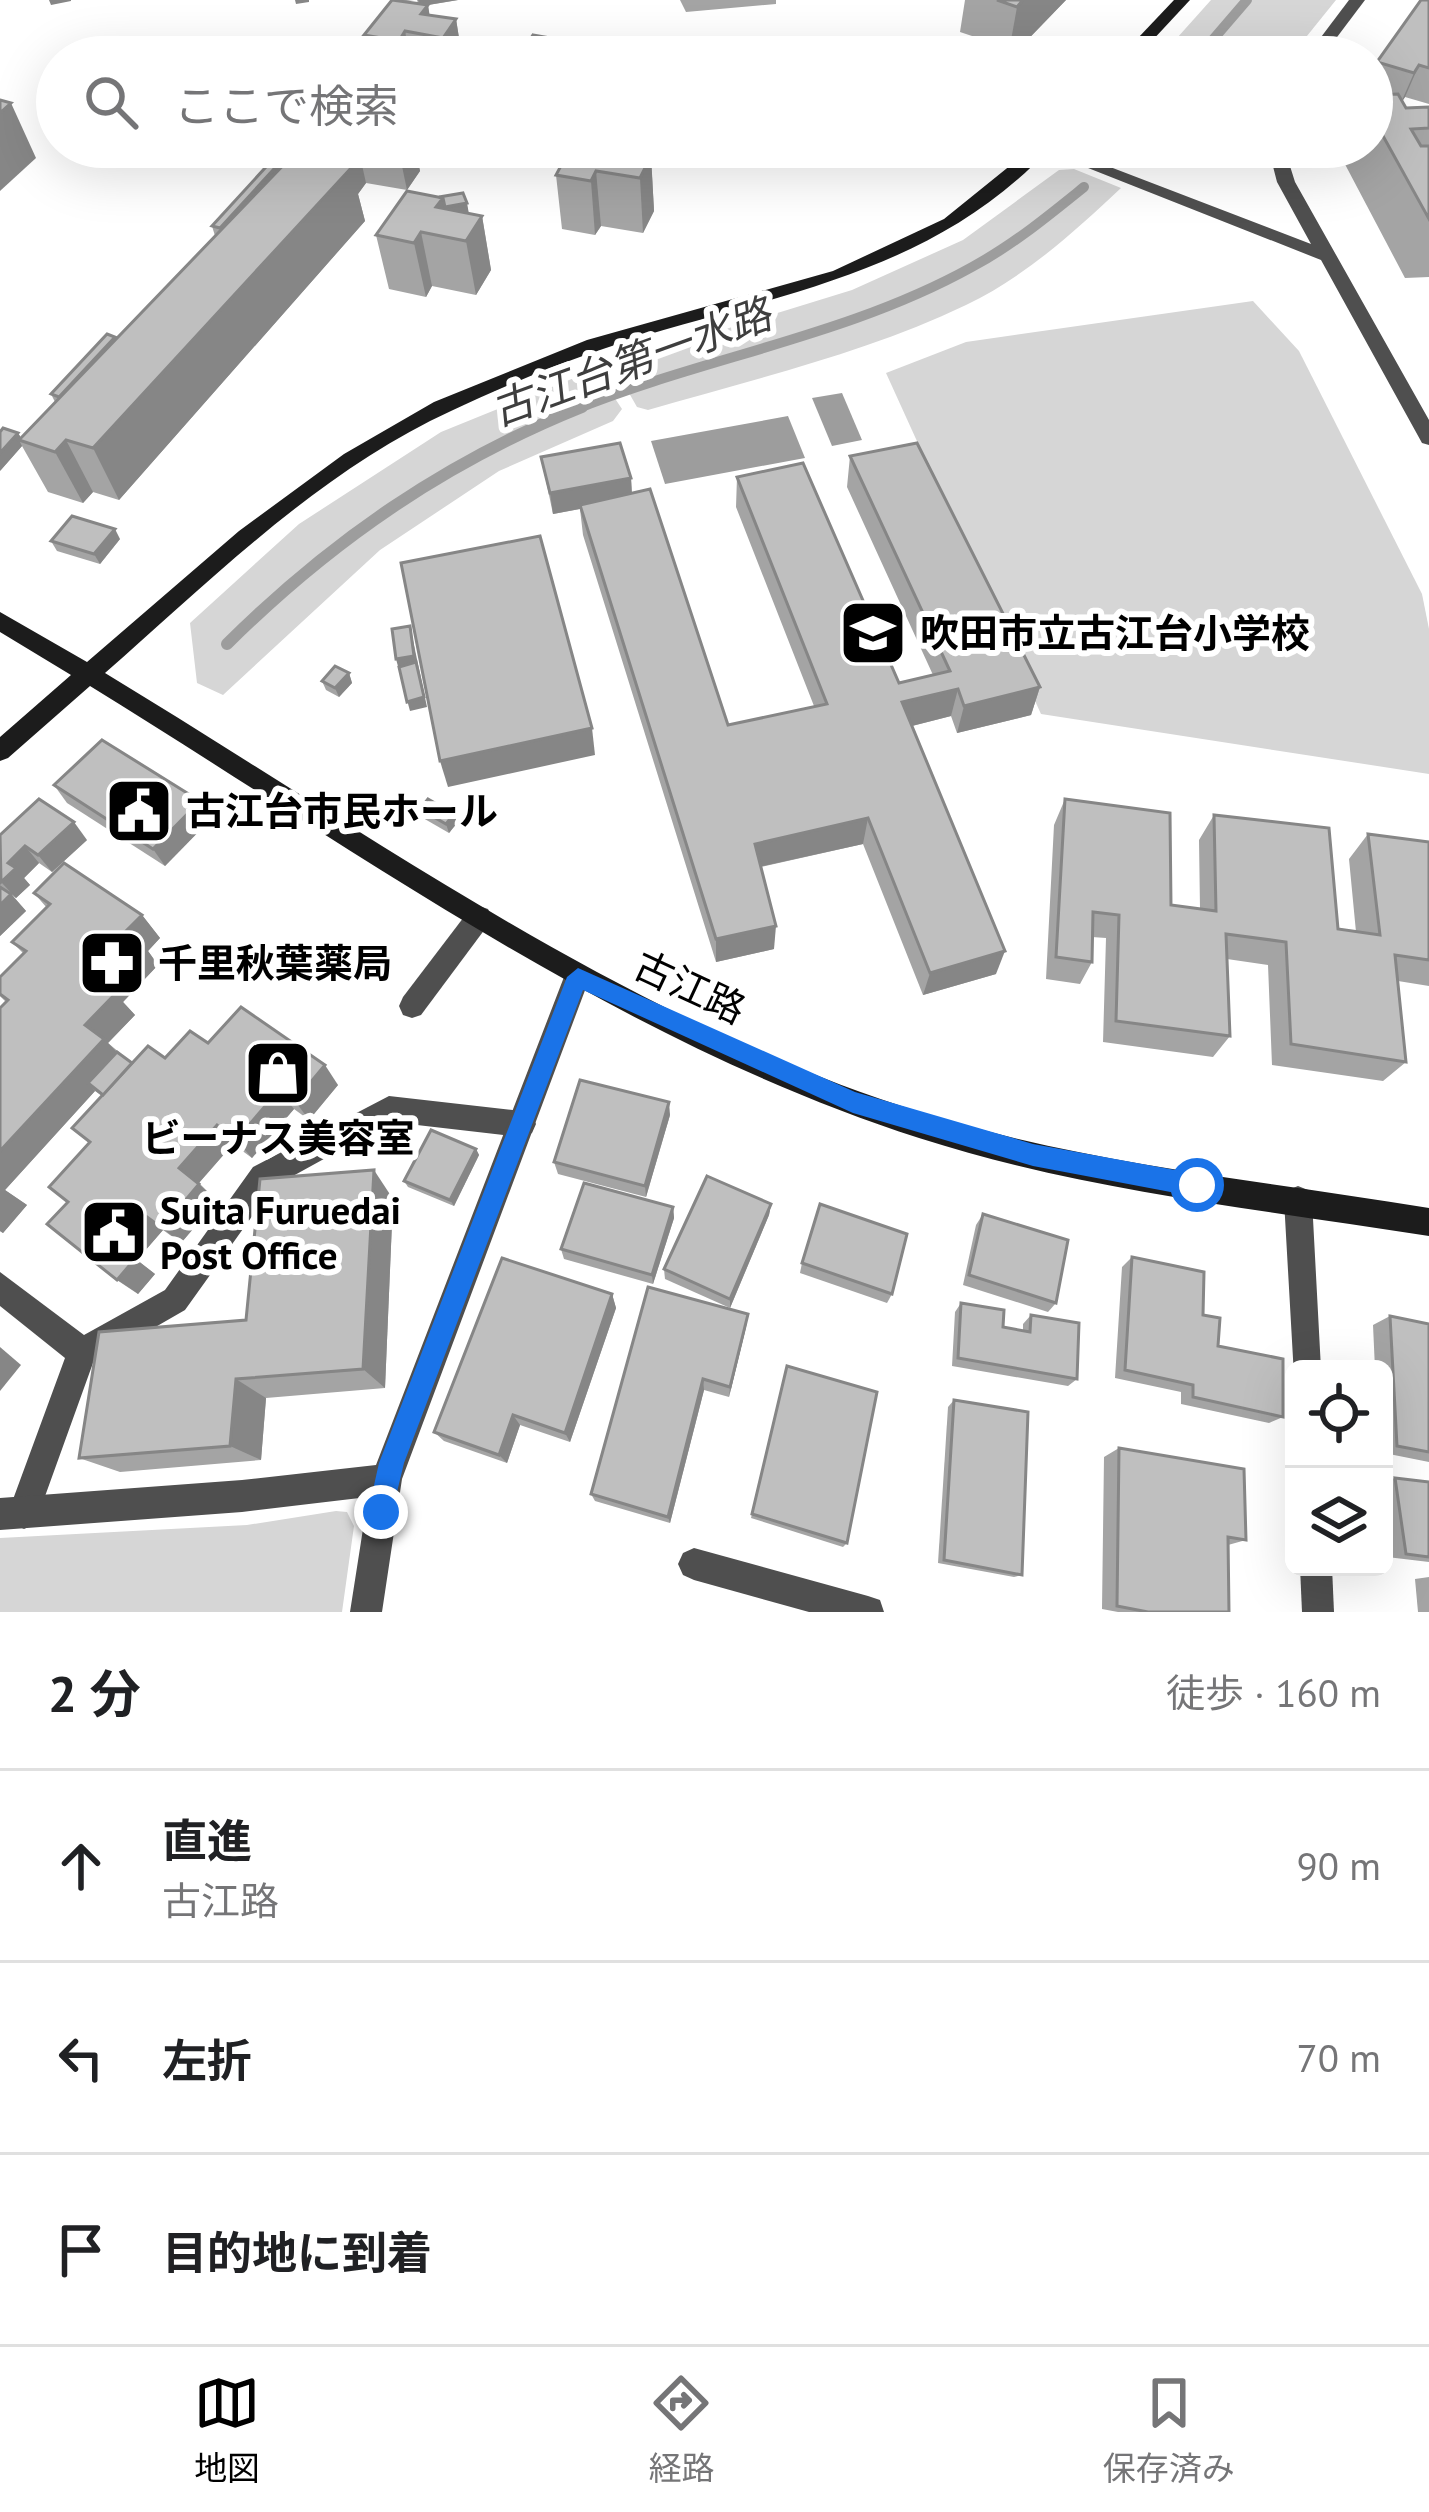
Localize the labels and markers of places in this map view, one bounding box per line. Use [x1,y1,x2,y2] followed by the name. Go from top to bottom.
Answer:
[838,598,908,668] school or university icon: 吹田市立古江台小学校
[920,607,1310,658] place label: 吹田市立古江台小学校
[104,776,174,846] public building icon: 古江台市民ホール
[186,785,498,836] place label: 古江台市民ホール
[77,928,147,998] pharmacy icon: 千里秋葉薬局
[158,937,392,988] place label: 千里秋葉薬局
[243,1038,313,1108] shop icon: ビーナス美容室
[141,1112,415,1163] place label: ビーナス美容室
[160,1184,401,1280] place label: Suita Furuedai Post Office
[79,1197,149,1267] public building icon: Suita Furuedai Post Office

